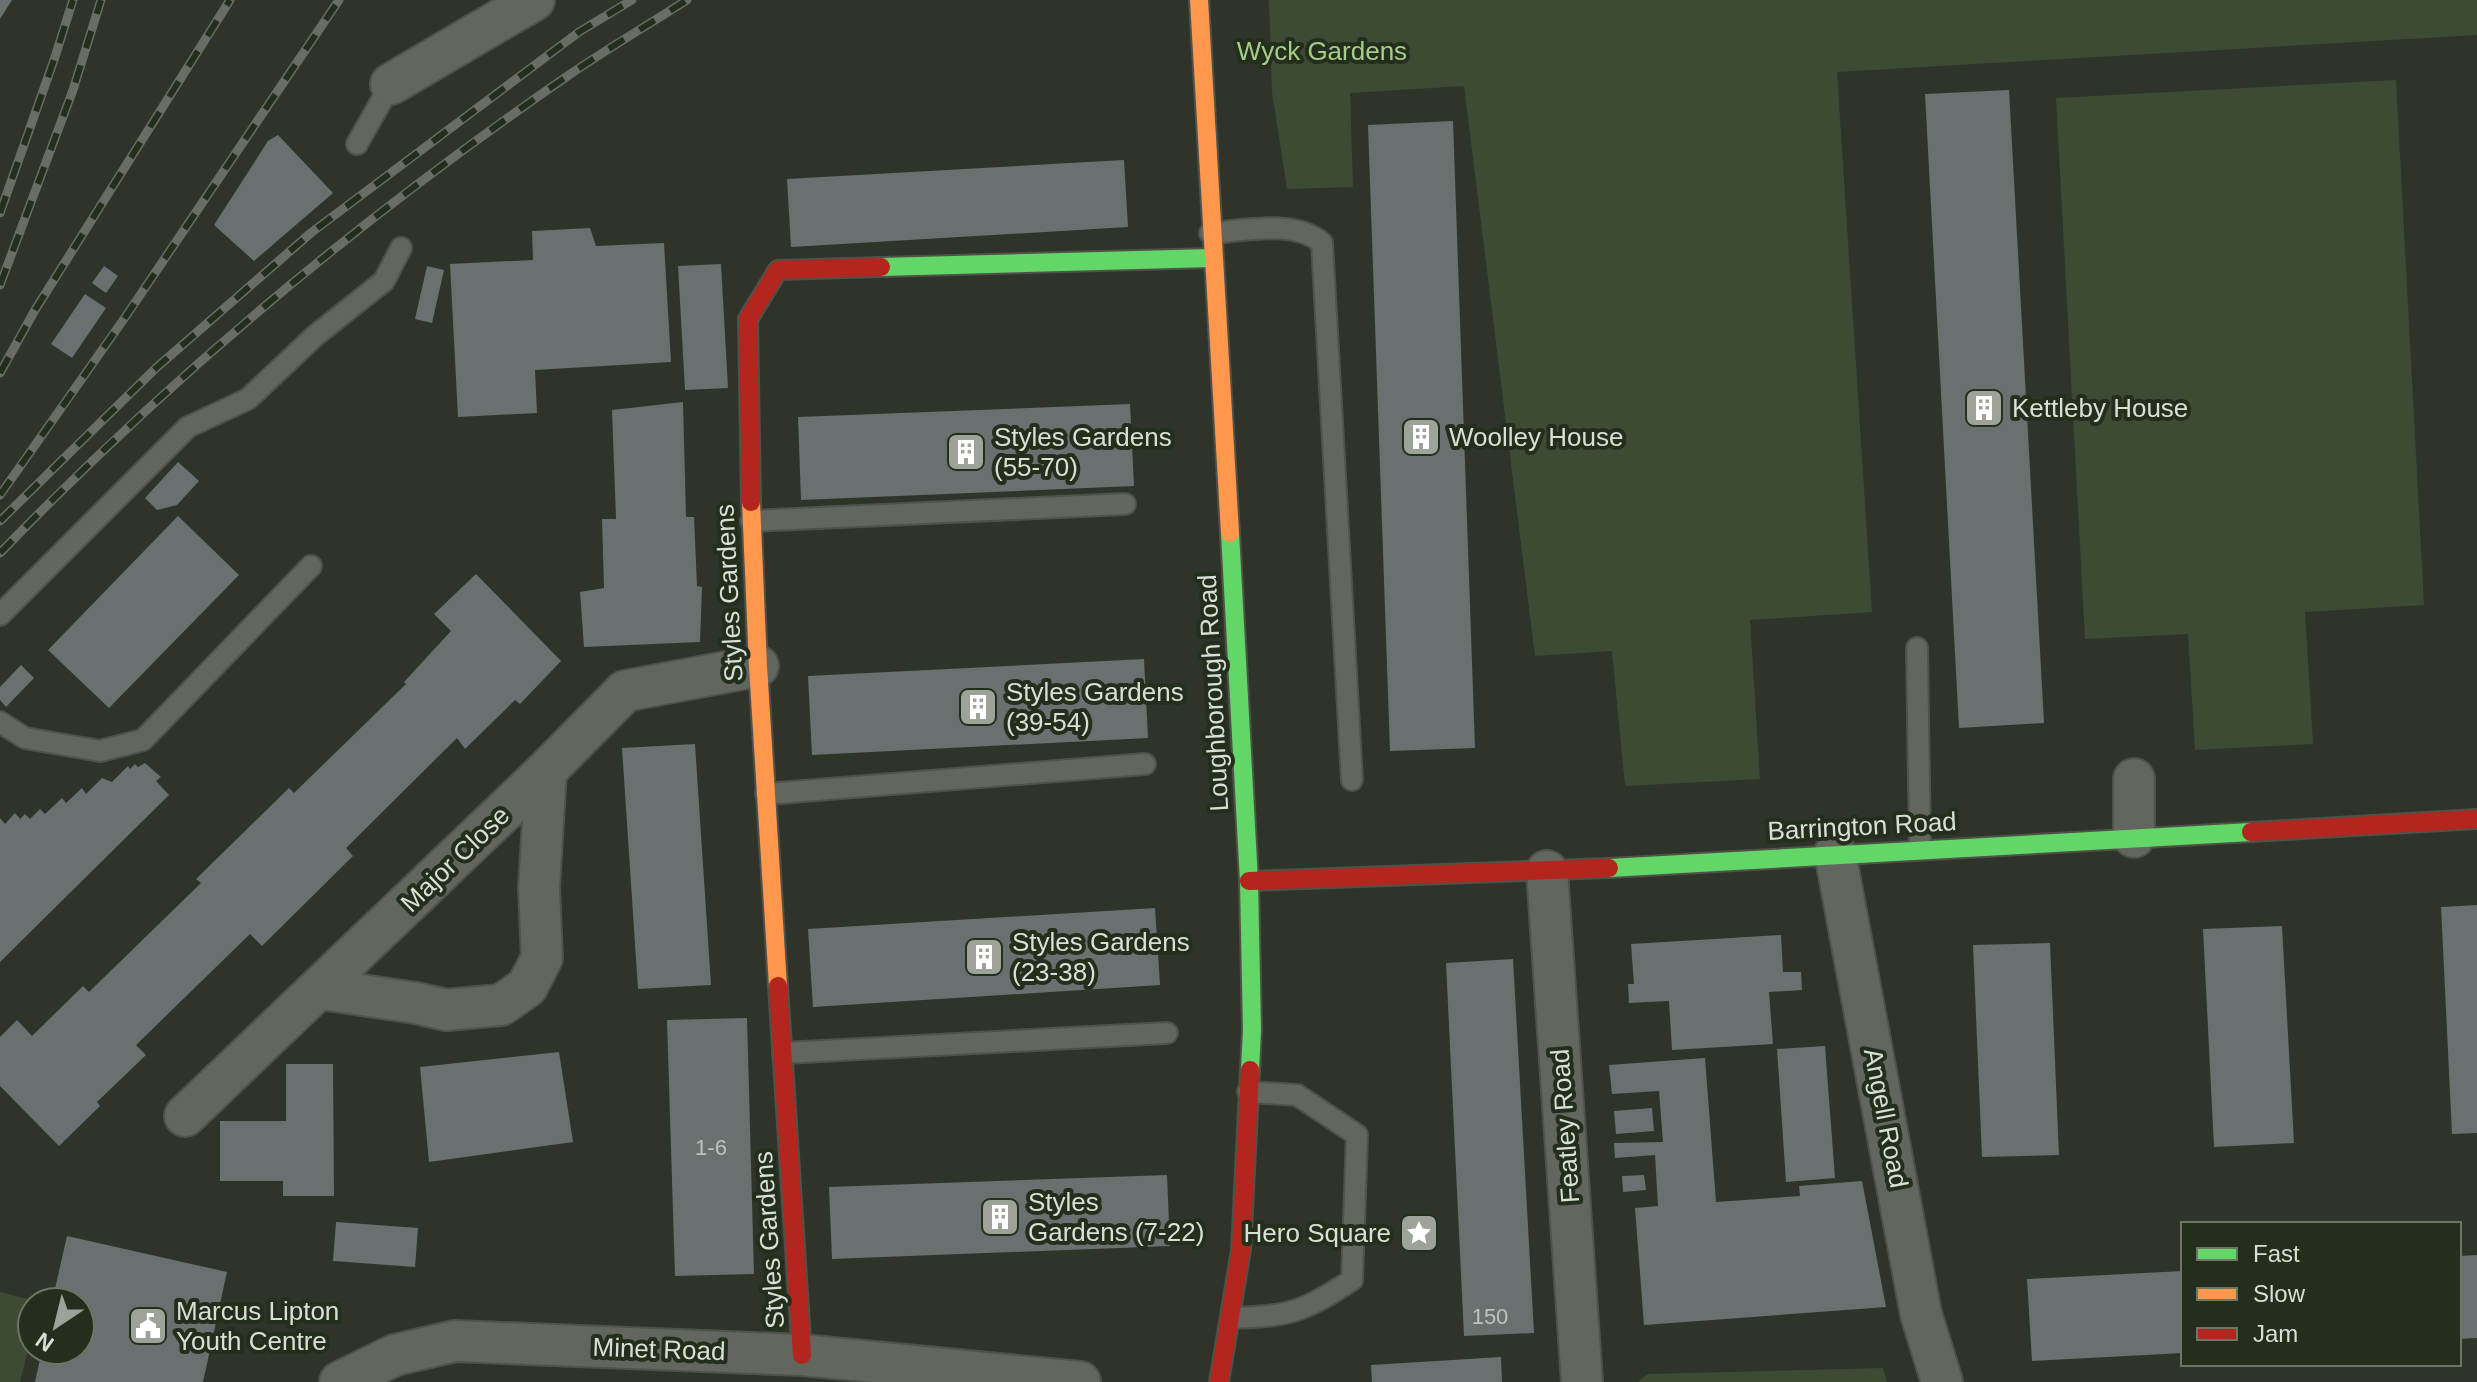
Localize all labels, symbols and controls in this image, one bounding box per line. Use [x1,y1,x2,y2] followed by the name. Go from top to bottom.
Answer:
[1237,36,1407,66] park label: Wyck Gardens
[1963,387,2005,429] building icon: Kettleby House
[2012,393,2188,423] place label: Kettleby House
[1400,416,1442,458] building icon: Woolley House
[994,422,1172,482] place label: Styles Gardens (55-70)
[1449,422,1623,452] place label: Woolley House
[945,431,987,473] building icon: Styles Gardens (55-70)
[709,503,749,683] street label: Styles Gardens
[1192,574,1234,812] street label: Loughborough Road
[1006,677,1184,737] place label: Styles Gardens (39-54)
[957,686,999,728] building icon: Styles Gardens (39-54)
[395,800,515,918] street label: Major Close
[1767,806,1957,846] street label: Barrington Road
[1012,927,1190,987] place label: Styles Gardens (23-38)
[963,936,1005,978] building icon: Styles Gardens (23-38)
[1858,1046,1914,1190] street label: Angell Road
[1545,1048,1585,1204] street label: Featley Road
[695,1135,727,1160] house number: 1-6
[748,1150,790,1330] street label: Styles Gardens
[1028,1187,1204,1247] place label: Styles Gardens (7-22)
[979,1196,1021,1238] building icon: Styles Gardens (7-22)
[1398,1212,1440,1254] place icon: Hero Square
[1244,1218,1391,1248] place label: Hero Square
[2181,1222,2461,1366] legend
[2253,1240,2300,1267] text: Fast
[2253,1280,2306,1307] text: Slow
[16,1286,96,1366] north arrow
[176,1296,339,1356] place label: Marcus Lipton Youth Centre
[1472,1304,1508,1329] house number: 150
[127,1305,169,1347] public building icon: Marcus Lipton Youth Centre
[2253,1320,2298,1347] text: Jam
[31,1327,58,1357] text: N
[592,1332,726,1366] street label: Minet Road

